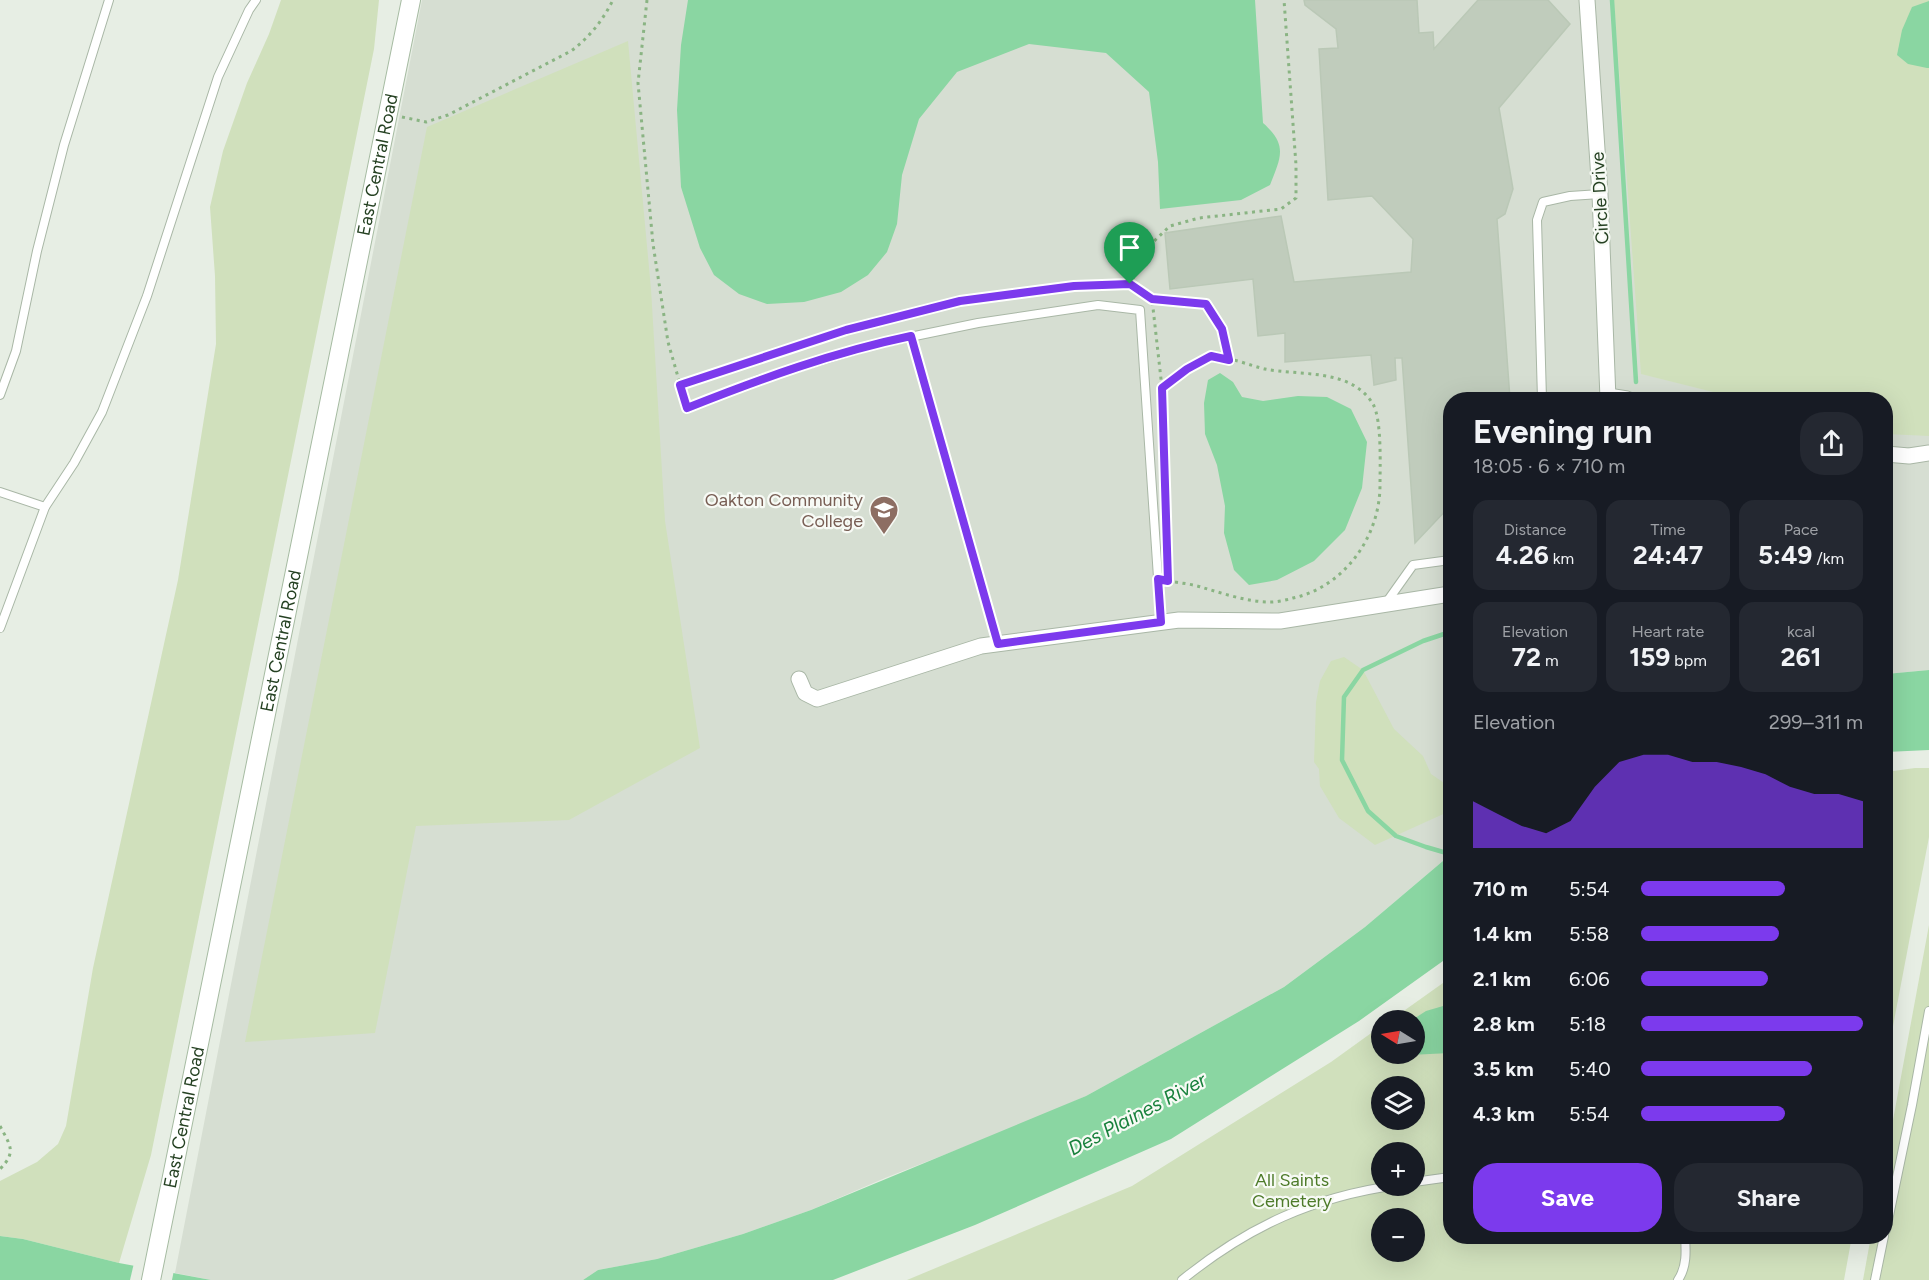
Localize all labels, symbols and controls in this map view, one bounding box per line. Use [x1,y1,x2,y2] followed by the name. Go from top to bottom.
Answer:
[352,92,403,238] street label: East Central Road
[1587,151,1613,245] street label: Circle Drive
[1104,222,1155,284] pin
[1113,231,1146,264] icon: arrive
[1473,412,1652,451] text: Evening run
[1800,412,1863,475] button: share
[1473,454,1625,478] text: 18:05 · 6 × 710 m
[705,489,864,532] place label: Oakton Community College
[868,494,900,536] school or university icon: Oakton Community College
[1504,520,1566,539] text: Distance
[1651,520,1685,539] text: Time
[1784,520,1818,539] text: Pace
[1496,539,1549,571] text: 4.26
[1633,539,1703,571] text: 24:47
[1758,539,1812,571] text: 5:49
[1549,549,1574,568] text: km
[1812,549,1844,568] text: /km
[256,568,306,714] street label: East Central Road
[1502,622,1568,641] text: Elevation
[1632,622,1704,641] text: Heart rate
[1787,622,1815,641] text: kcal
[1511,641,1541,673] text: 72
[1629,641,1670,673] text: 159
[1780,641,1822,673] text: 261
[1541,651,1559,670] text: m
[1670,651,1707,670] text: bpm
[1473,710,1555,734] text: Elevation
[1769,710,1863,734] text: 299–311 m
[1473,877,1528,901] text: 710 m
[1569,877,1609,901] text: 5:54
[1473,922,1532,946] text: 1.4 km
[1569,922,1609,946] text: 5:58
[1473,967,1531,991] text: 2.1 km
[1569,967,1610,991] text: 6:06
[1371,1010,1425,1064] north arrow
[1371,1010,1425,1262] map controls
[1473,1012,1535,1036] text: 2.8 km
[1569,1012,1606,1036] text: 5:18
[159,1044,209,1190] street label: East Central Road
[1473,1057,1534,1081] text: 3.5 km
[1569,1057,1611,1081] text: 5:40
[1064,1067,1211,1161] water label: Des Plaines River
[1371,1076,1425,1130] button: layers
[1473,1102,1535,1126] text: 4.3 km
[1569,1102,1609,1126] text: 5:54
[1371,1142,1425,1196] button: +
[1473,1163,1662,1232] button: Save
[1674,1163,1863,1232] button: Share
[1252,1169,1333,1212] park label: All Saints Cemetery
[1371,1208,1425,1262] button: −

